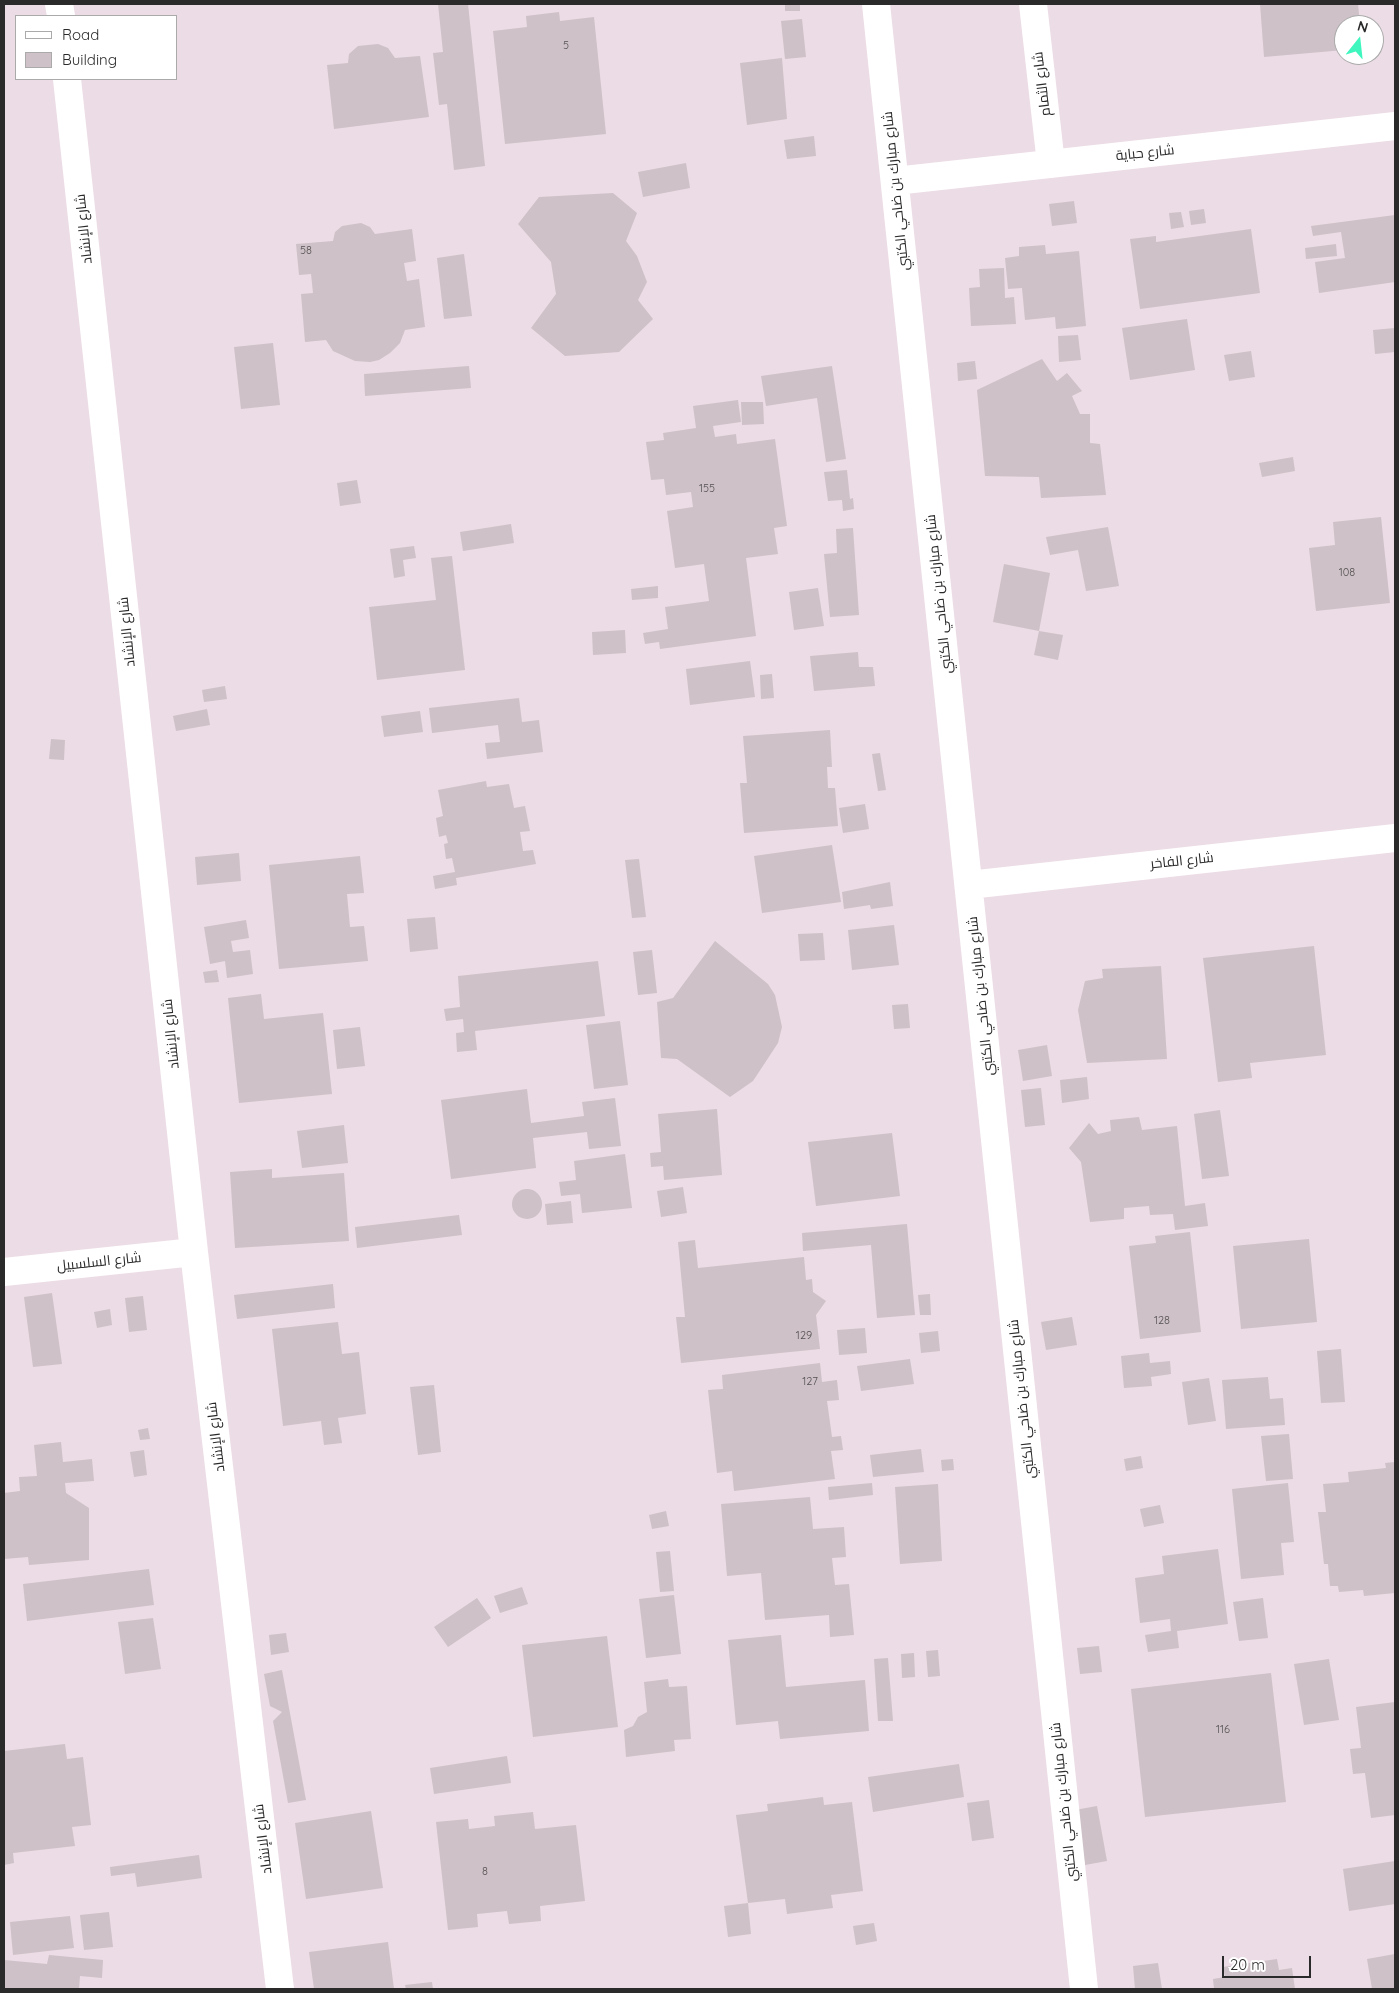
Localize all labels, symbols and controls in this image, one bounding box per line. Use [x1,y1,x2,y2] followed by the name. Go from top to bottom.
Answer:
[15,15,178,80] legend
[1334,15,1384,65] north arrow
[1355,16,1370,37] text: N
[62,25,99,44] text: Road
[563,39,569,53] house number: 5
[62,50,117,69] text: Building
[1030,51,1054,117] street label: شارع الثمام
[879,111,913,271] street label: شارع مبارك بن ضاحي الكتبي
[1115,142,1175,164] street label: شارع حباية
[72,193,96,265] street label: شارع الإنشاد
[300,244,312,258] house number: 58
[699,482,715,496] house number: 155
[922,514,956,674] street label: شارع مبارك بن ضاحي الكتبي
[1339,566,1355,580] house number: 108
[115,596,139,668] street label: شارع الإنشاد
[1149,849,1215,873] street label: شارع الفاخر
[964,916,998,1076] street label: شارع مبارك بن ضاحي الكتبي
[159,998,183,1070] street label: شارع الإنشاد
[56,1249,142,1275] street label: شارع السلسبيل
[1154,1314,1170,1328] house number: 128
[1005,1319,1039,1479] street label: شارع مبارك بن ضاحي الكتبي
[796,1329,812,1343] house number: 129
[802,1375,818,1389] house number: 127
[203,1401,229,1473] street label: شارع الإنشاد
[1047,1722,1081,1882] street label: شارع مبارك بن ضاحي الكتبي
[1216,1723,1230,1737] house number: 116
[250,1803,276,1875] street label: شارع الإنشاد
[482,1865,488,1879] house number: 8
[1224,1946,1313,1978] scale bar
[1230,1955,1265,1974] text: 20 m

